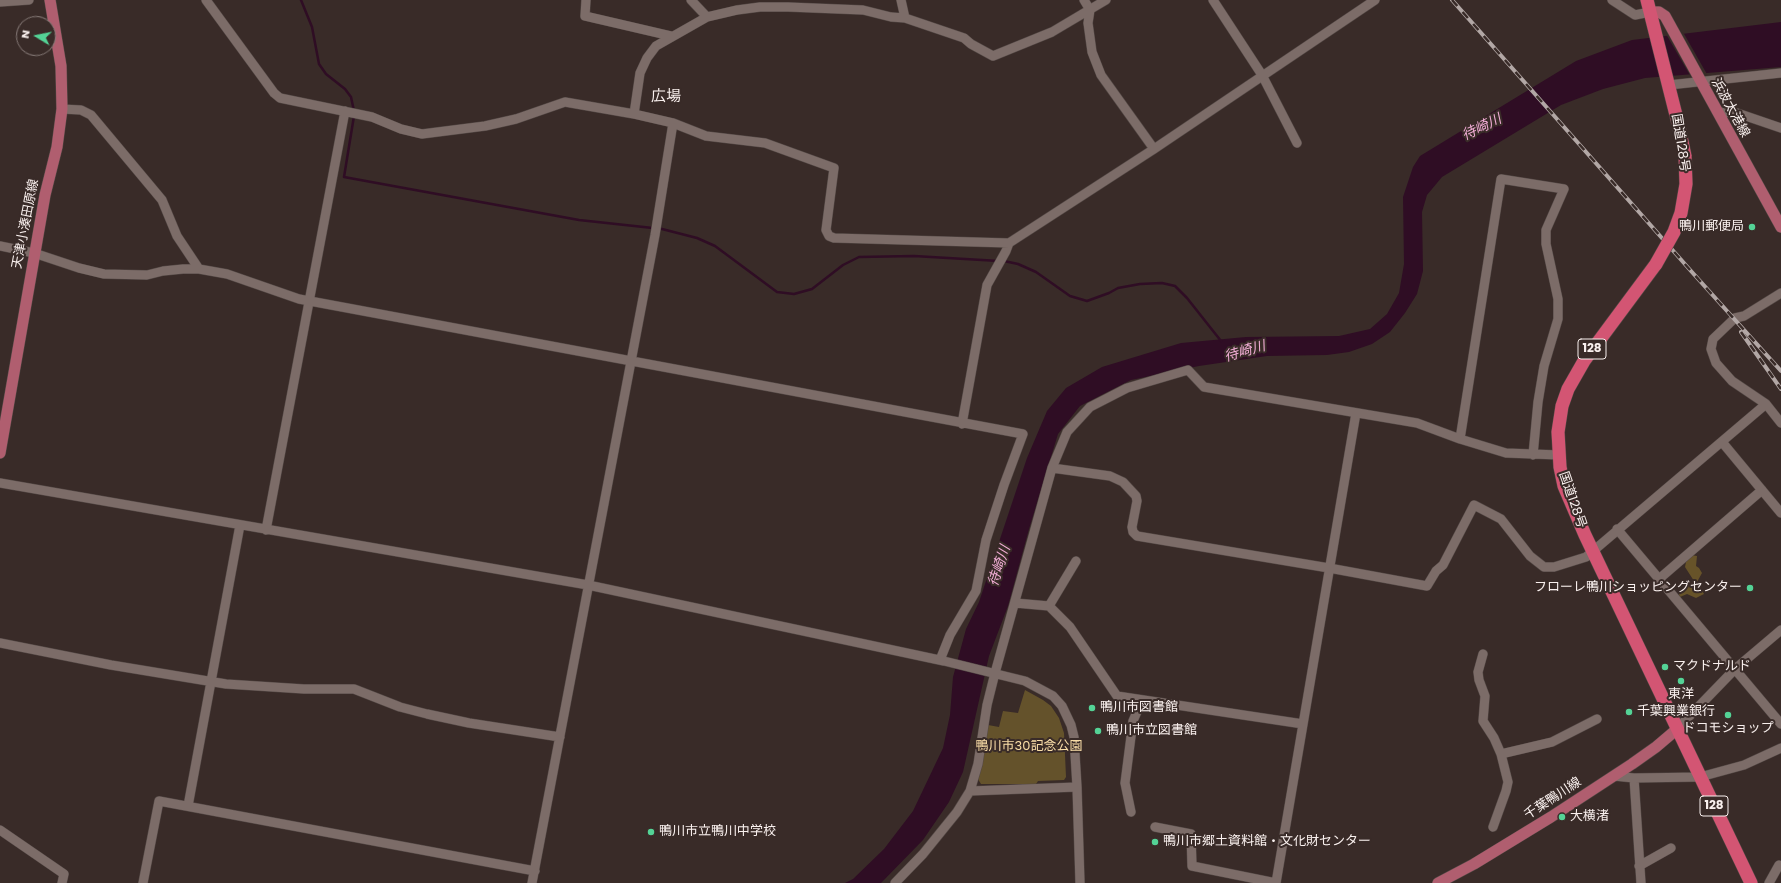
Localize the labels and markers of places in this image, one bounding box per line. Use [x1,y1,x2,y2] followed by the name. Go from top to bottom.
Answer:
[1679,219,1744,235] place label: 鴨川郵便局
[1747,222,1757,232] marker: 鴨川郵便局
[1534,580,1742,596] place label: フローレ鴨川ショッピングセンター
[1745,583,1755,593] marker: フローレ鴨川ショッピングセンター
[1673,659,1751,675] place label: マクドナルド
[1660,662,1670,672] marker: マクドナルド
[1676,676,1686,686] marker: 東洋
[1668,687,1694,703] place label: 東洋
[1100,700,1178,716] place label: 鴨川市図書館
[1087,703,1097,713] marker: 鴨川市図書館
[1637,704,1715,720] place label: 千葉興業銀行
[1624,707,1634,717] marker: 千葉興業銀行
[1723,710,1733,720] marker: ドコモショップ
[1683,721,1773,737] place label: ドコモショップ
[1106,723,1197,739] place label: 鴨川市立図書館
[1093,726,1103,736] marker: 鴨川市立図書館
[1570,809,1609,825] place label: 大横渚
[1557,812,1567,822] marker: 大横渚
[659,824,776,840] place label: 鴨川市立鴨川中学校
[646,827,656,837] marker: 鴨川市立鴨川中学校
[1163,834,1371,850] place label: 鴨川市郷土資料館・文化財センター
[1150,837,1160,847] marker: 鴨川市郷土資料館・文化財センター

